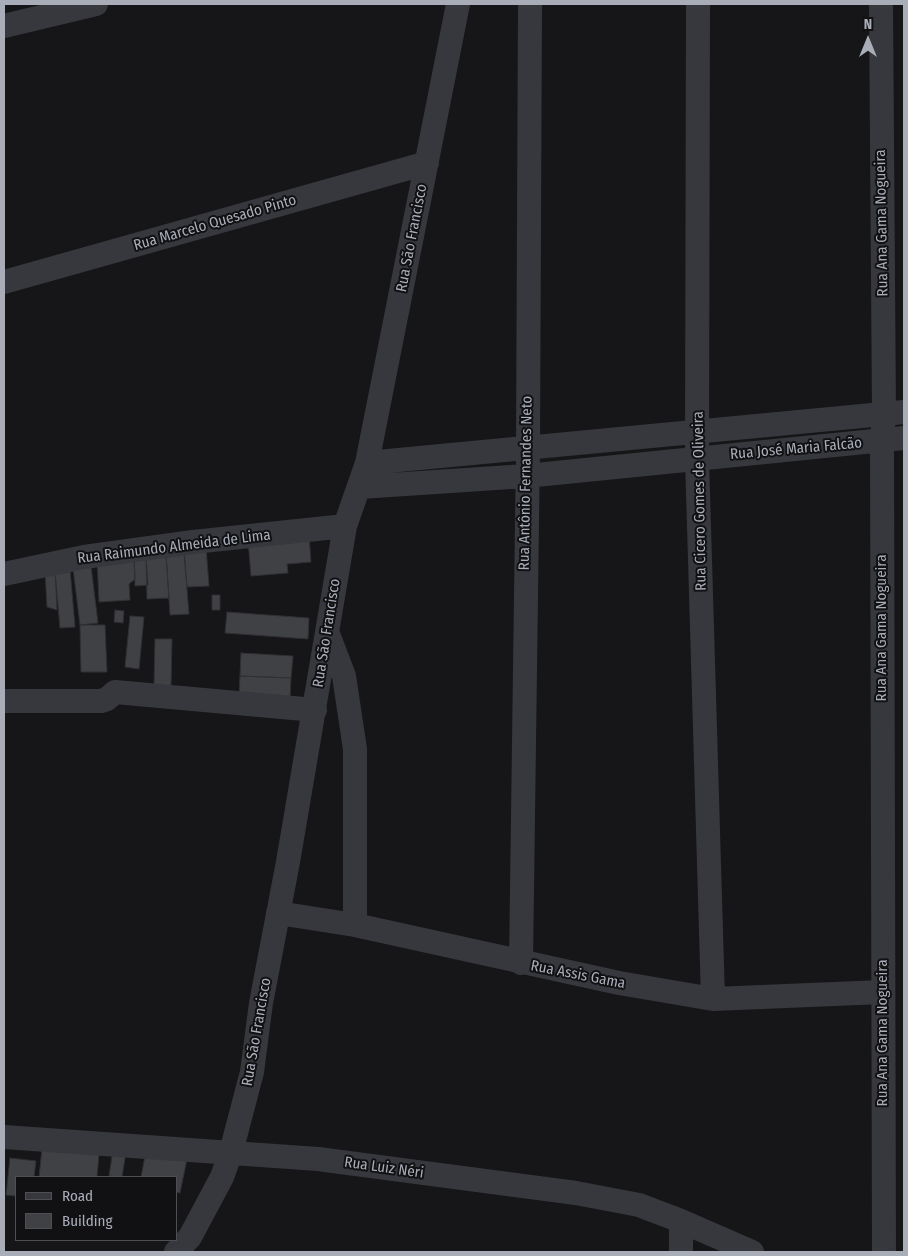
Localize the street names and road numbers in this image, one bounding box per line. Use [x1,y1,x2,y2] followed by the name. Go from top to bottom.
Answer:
[872,149,892,297] street label: Rua Ana Gama Nogueira
[393,182,431,294] street label: Rua São Francisco
[132,191,298,255] street label: Rua Marcelo Quesado Pinto
[515,396,537,570] street label: Rua Antônio Fernandes Neto
[689,411,711,591] street label: Rua Cicero Gomes de Oliveira
[729,434,863,464] street label: Rua José Maria Falcão
[76,526,272,568] street label: Rua Raimundo Almeida de Lima
[873,555,891,701] street label: Rua Ana Gama Nogueira
[310,577,344,689] street label: Rua São Francisco
[529,957,627,993] street label: Rua Assis Gama
[874,960,892,1106] street label: Rua Ana Gama Nogueira
[239,976,275,1088] street label: Rua São Francisco
[343,1154,425,1182] street label: Rua Luiz Néri

